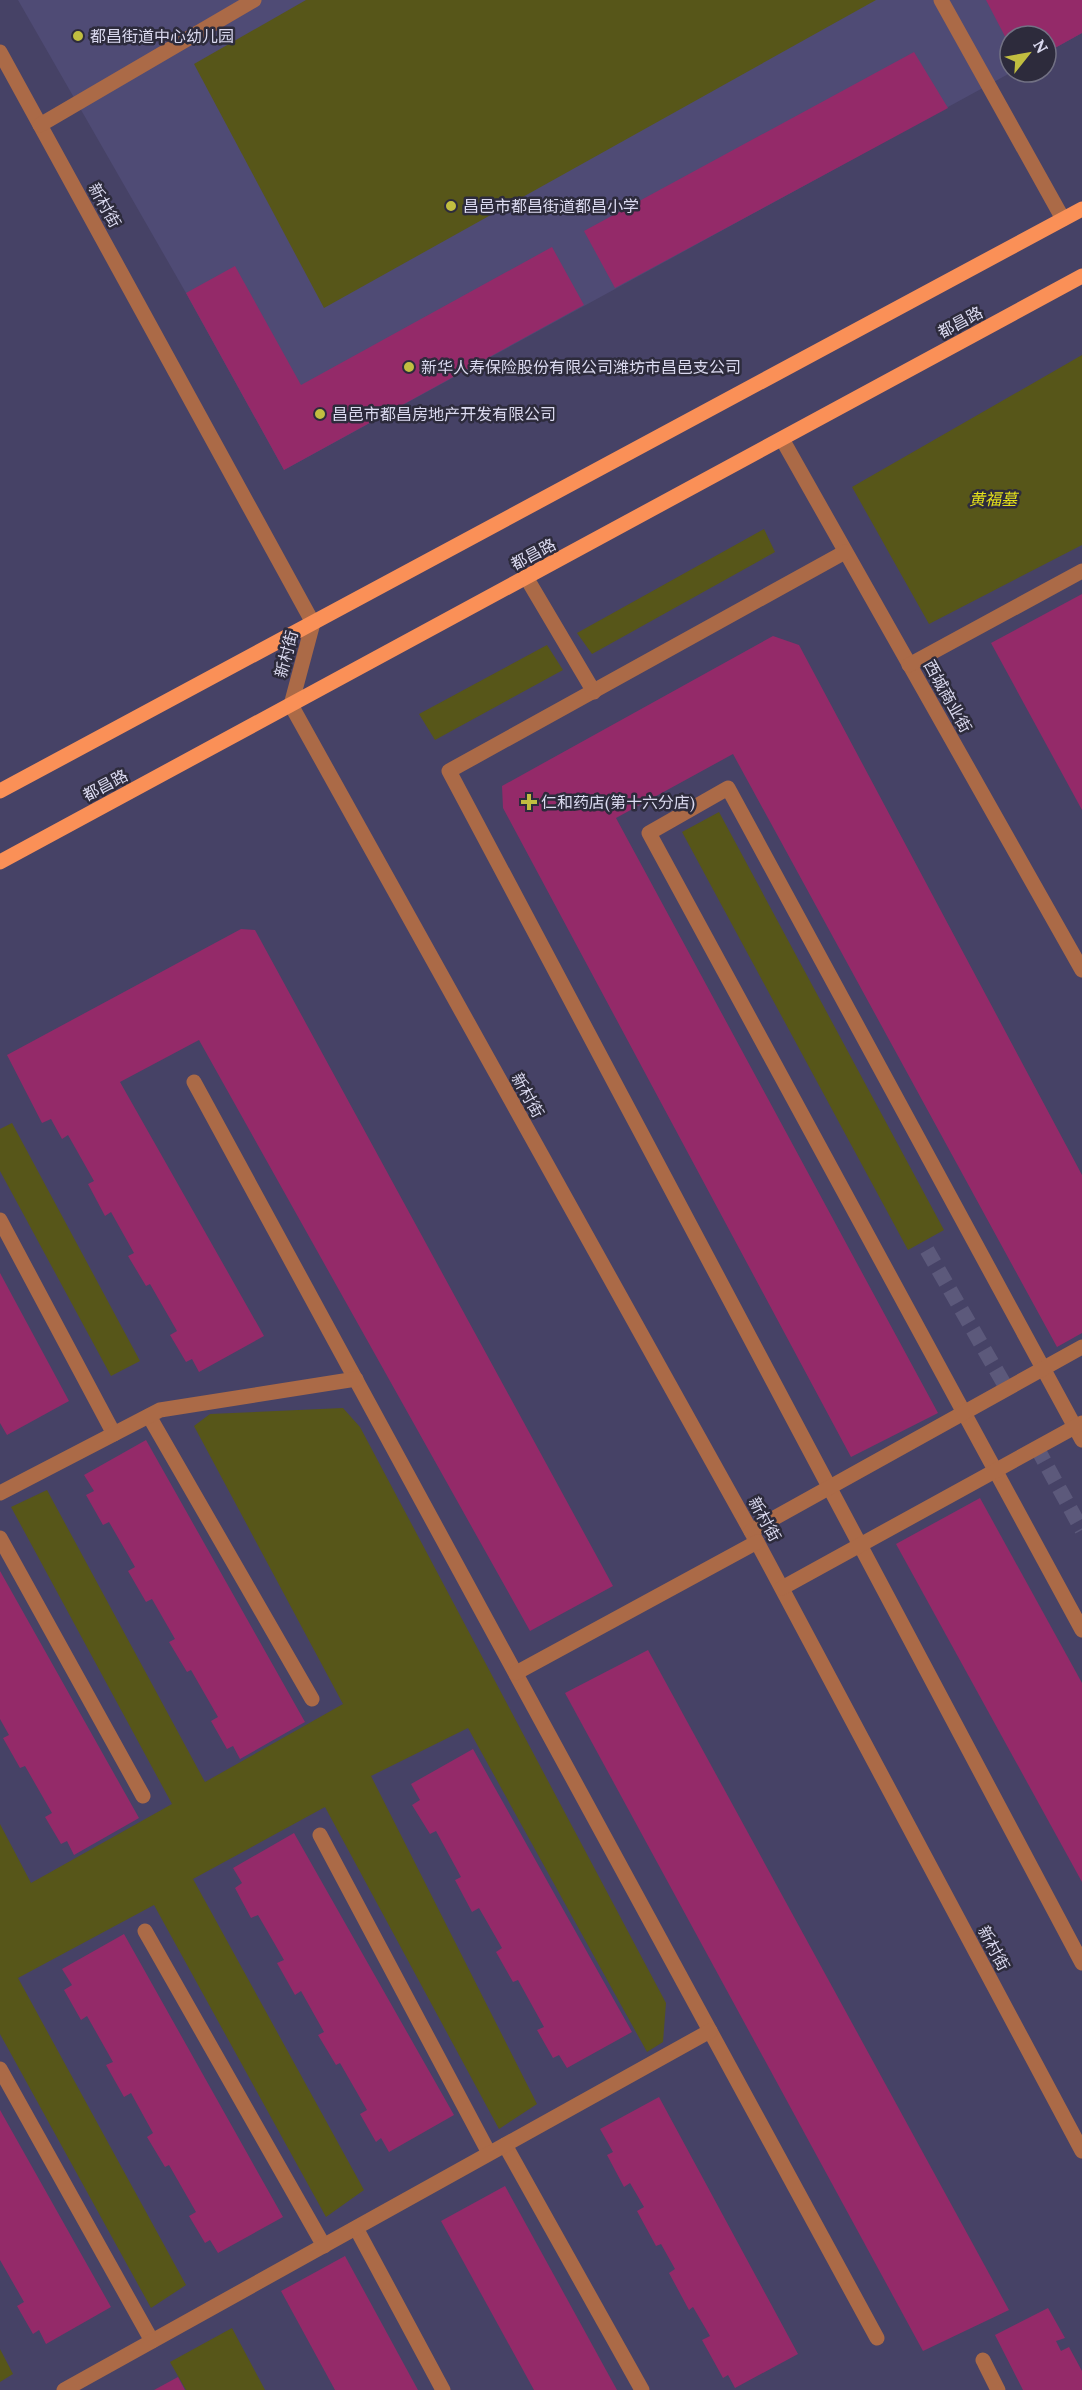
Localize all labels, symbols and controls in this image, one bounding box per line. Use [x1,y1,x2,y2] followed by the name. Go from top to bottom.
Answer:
[998,24,1058,84] north arrow
[90,26,234,46] place label: 都昌街道中心幼儿园
[71,29,85,43] marker: 都昌街道中心幼儿园
[1029,36,1053,57] text: N
[85,179,125,231] street label: 新村街
[463,196,639,216] place label: 昌邑市都昌街道都昌小学
[444,199,458,213] marker: 昌邑市都昌街道都昌小学
[934,302,986,342] street label: 都昌路
[421,357,741,377] place label: 新华人寿保险股份有限公司潍坊市昌邑支公司
[402,360,416,374] marker: 新华人寿保险股份有限公司潍坊市昌邑支公司
[332,404,556,424] place label: 昌邑市都昌房地产开发有限公司
[313,407,327,421] marker: 昌邑市都昌房地产开发有限公司
[969,489,1020,509] park label: 黄福墓
[507,534,559,574] street label: 都昌路
[270,628,302,680] street label: 新村街
[920,656,976,736] street label: 西城商业街
[79,765,131,805] street label: 都昌路
[541,792,695,813] place label: 仁和药店(第十六分店)
[522,795,536,809] marker: 仁和药店(第十六分店)
[508,1069,548,1121] street label: 新村街
[745,1493,785,1545] street label: 新村街
[974,1922,1014,1974] street label: 新村街

